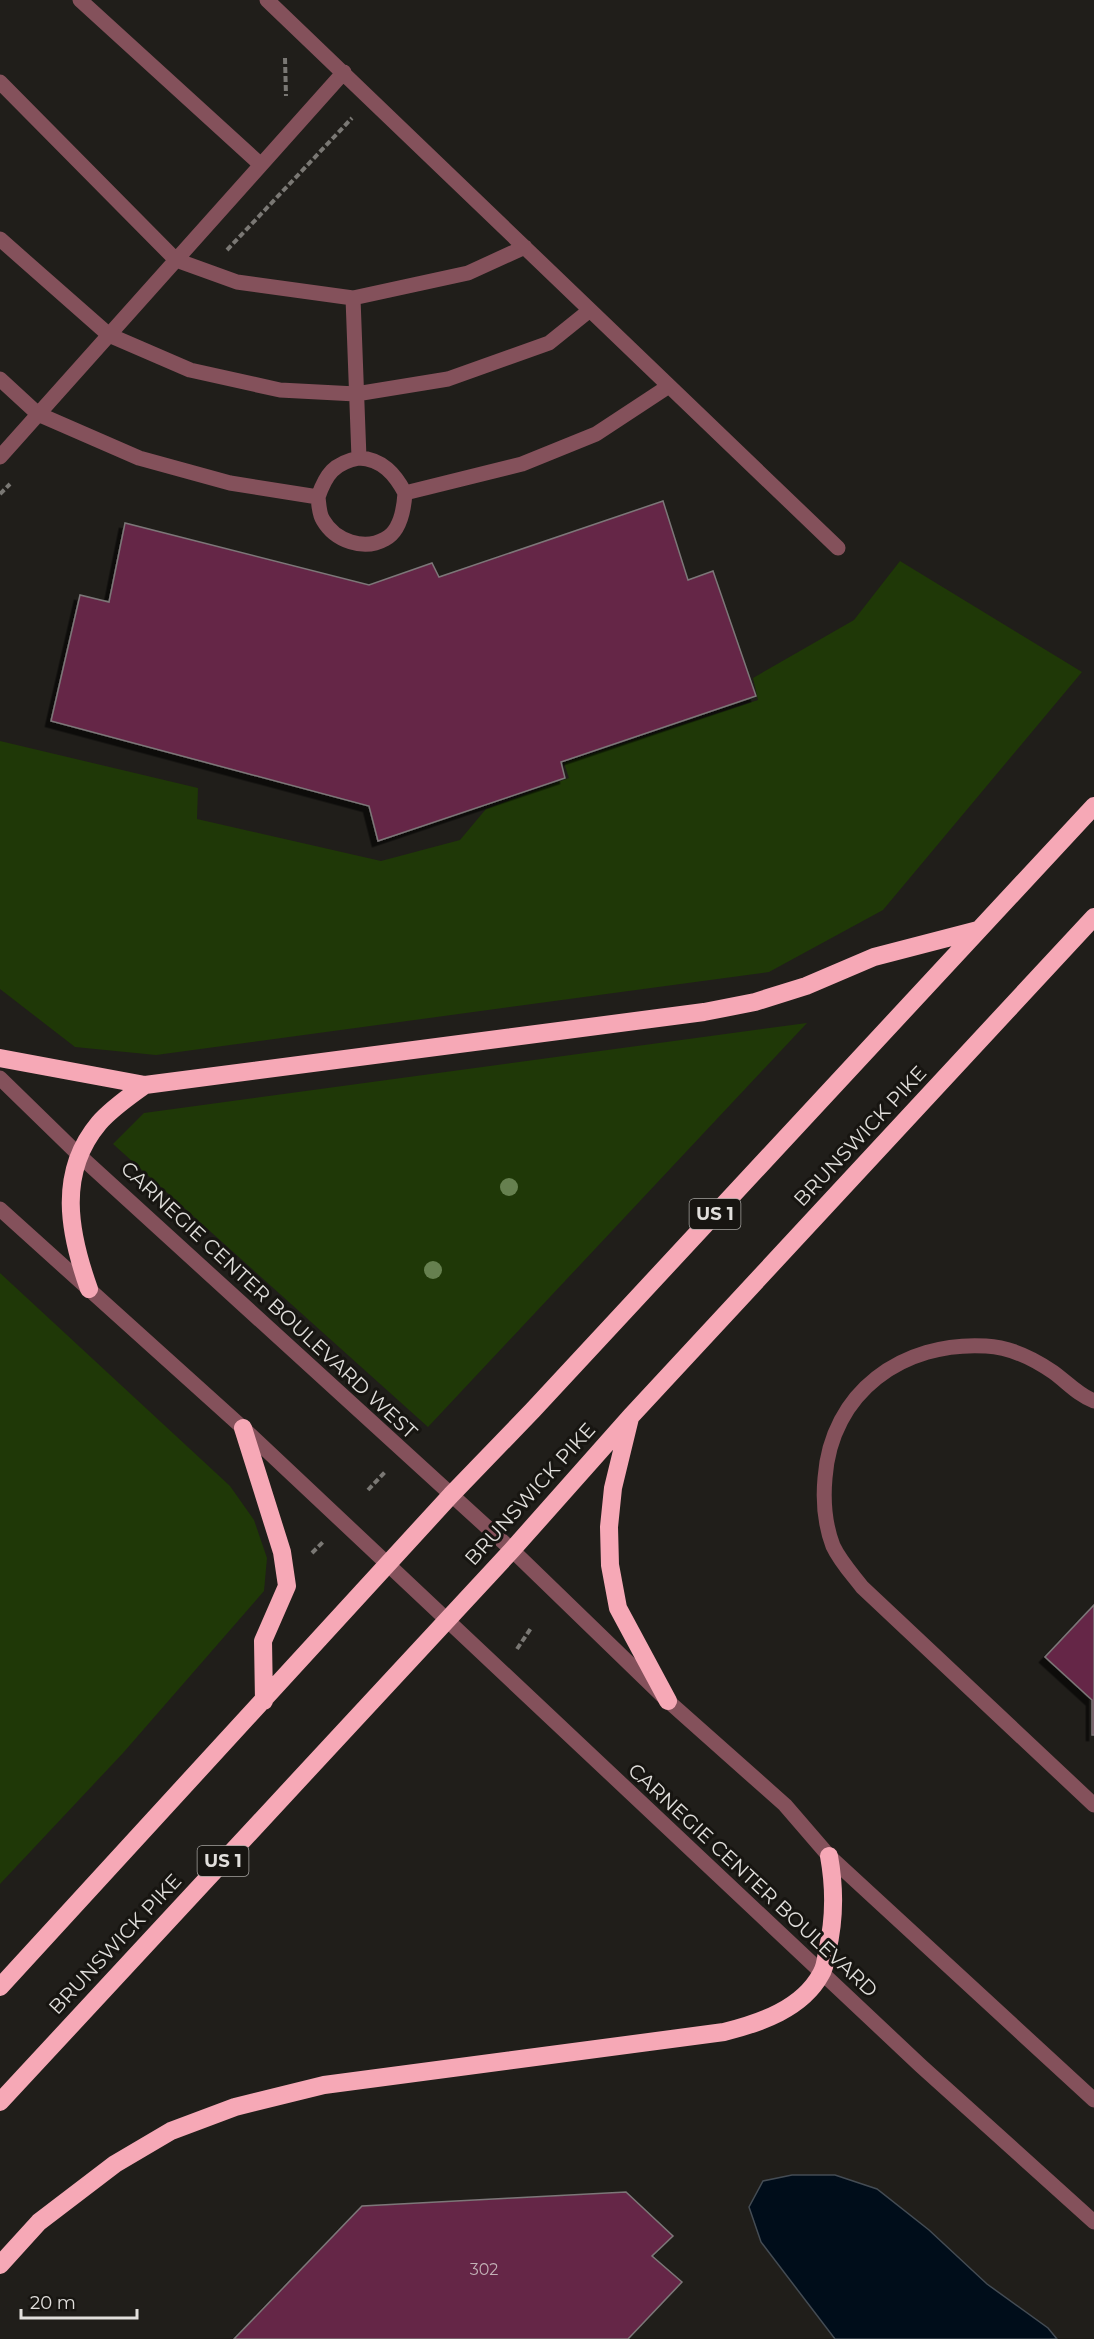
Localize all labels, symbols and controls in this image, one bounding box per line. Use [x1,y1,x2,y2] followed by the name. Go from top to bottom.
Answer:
[789,1061,931,1211] street label: BRUNSWICK PIKE
[116,1156,422,1444] street label: CARNEGIE CENTER BOULEVARD WEST
[690,1199,740,1229] road number: US 1
[460,1418,600,1570] street label: BRUNSWICK PIKE
[623,1758,883,2002] street label: CARNEGIE CENTER BOULEVARD
[198,1846,248,1876] road number: US 1
[44,1869,186,2019] street label: BRUNSWICK PIKE
[470,2260,498,2279] house number: 302
[21,2282,136,2320] scale bar
[30,2292,76,2314] text: 20 m

